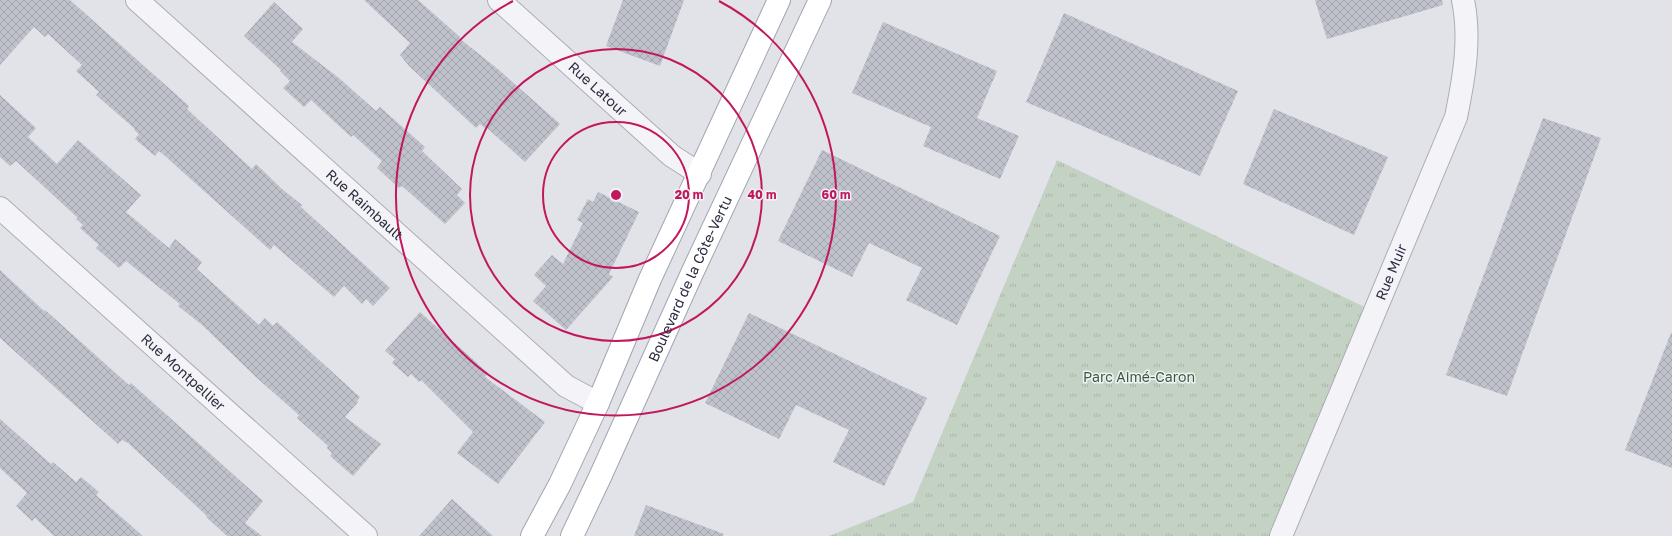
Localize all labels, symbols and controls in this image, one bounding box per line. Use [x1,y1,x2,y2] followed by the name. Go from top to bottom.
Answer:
[565,58,631,120] street label: Rue Latour
[323,165,407,243] street label: Rue Raimbault
[675,187,703,202] text: 20 m
[748,187,776,202] text: 40 m
[822,187,850,202] text: 60 m
[609,188,623,202] centre of rings
[644,193,735,364] street label: Boulevard de la Côte-Vertu
[1372,241,1410,302] street label: Rue Muir
[138,330,229,414] street label: Rue Montpellier
[1083,368,1195,385] park label: Parc Aimé-Caron

